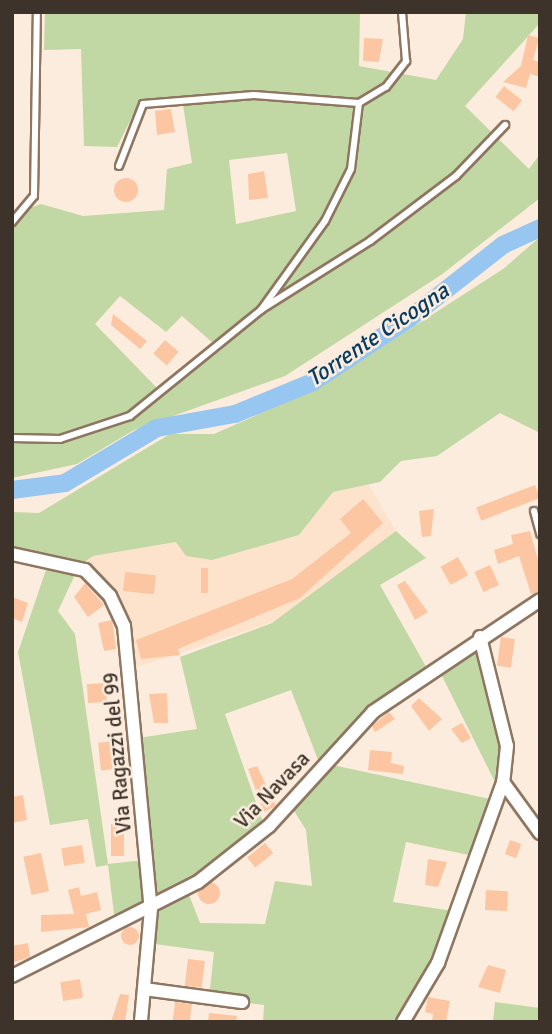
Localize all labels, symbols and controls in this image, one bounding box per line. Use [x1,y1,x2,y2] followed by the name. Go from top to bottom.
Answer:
[302,277,454,393] water label: Torrente Cicogna
[97,671,137,835] street label: Via Ragazzi del 99
[229,746,315,834] street label: Via Navasa

